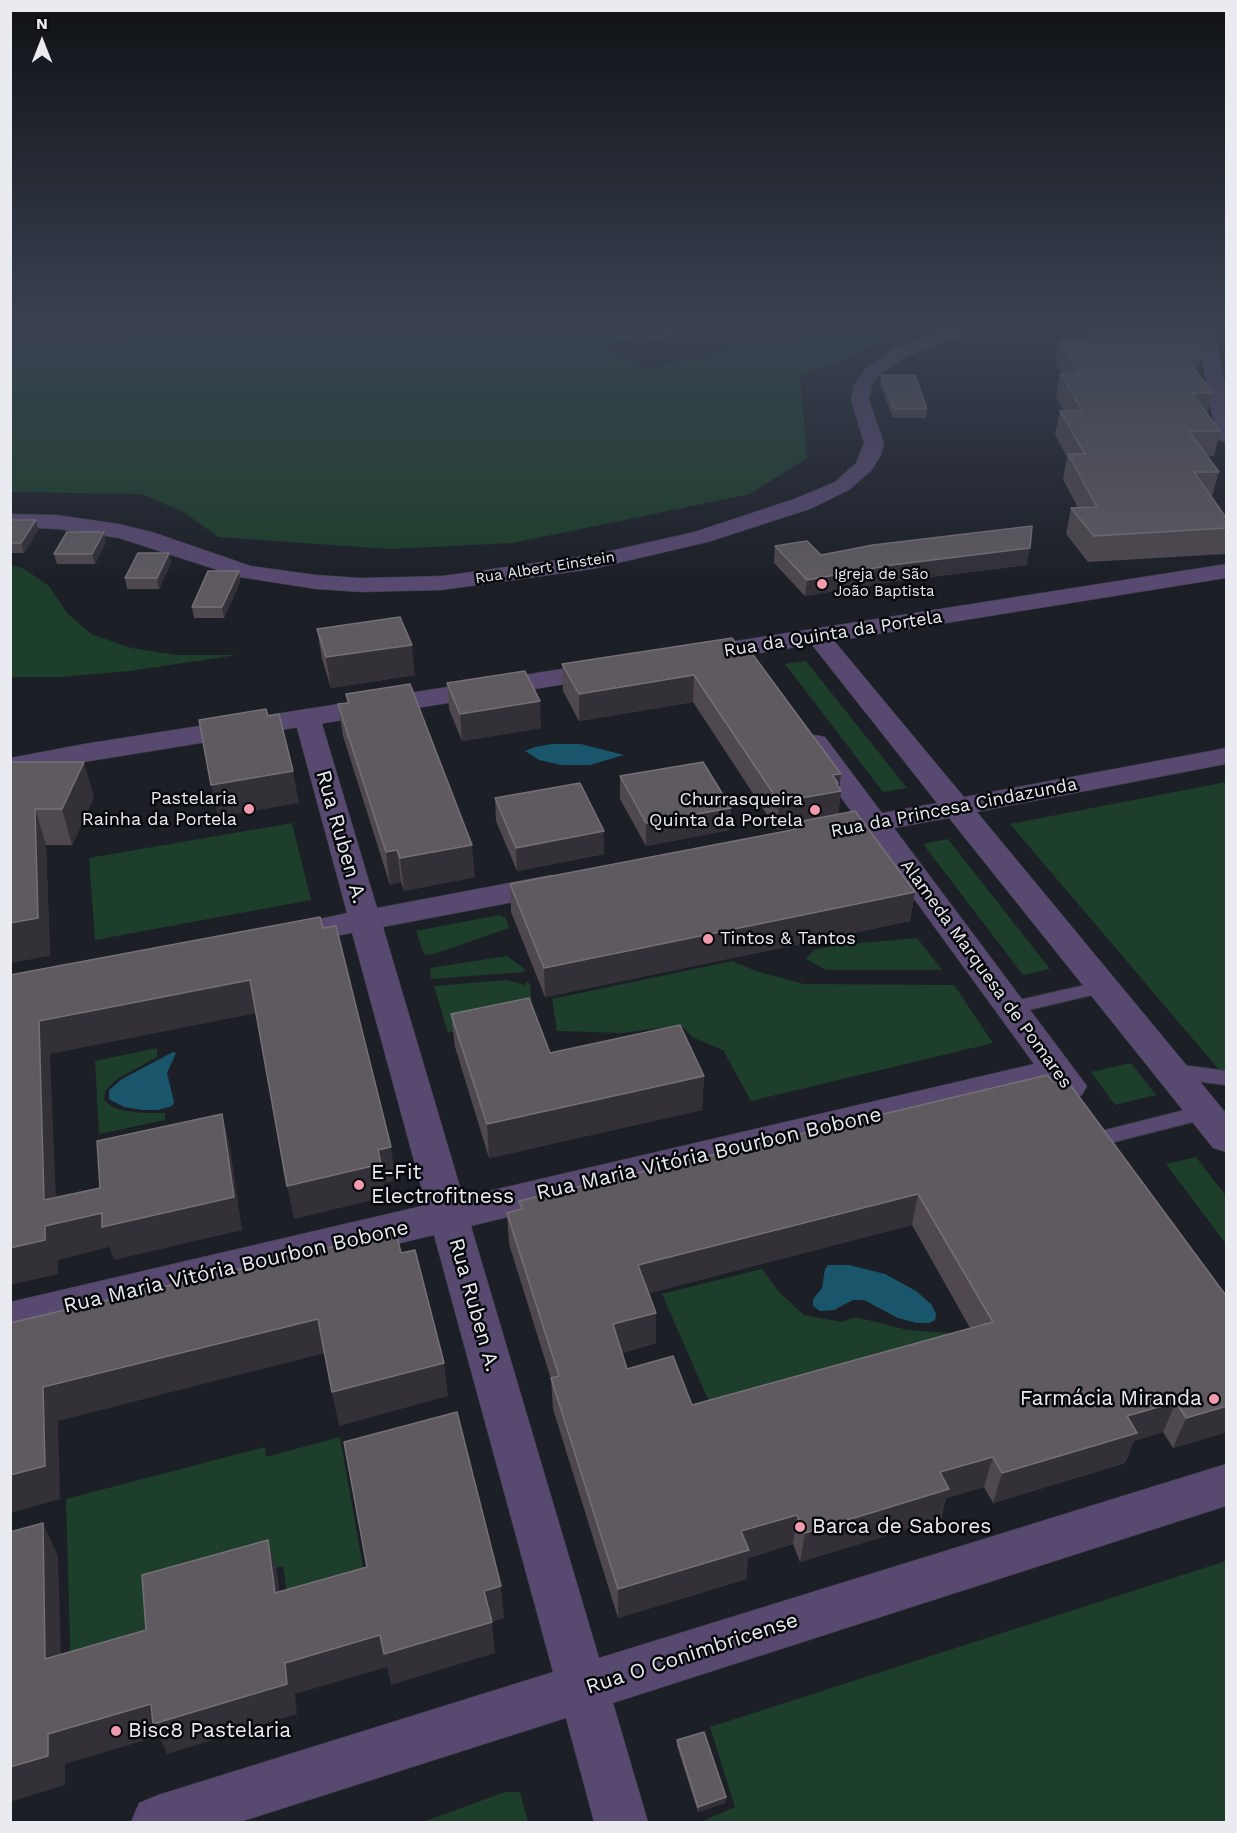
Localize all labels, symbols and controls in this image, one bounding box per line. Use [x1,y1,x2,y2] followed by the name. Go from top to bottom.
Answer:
[12,12,72,72] north arrow
[36,14,48,33] text: N
[474,548,616,588] street label: Rua Albert Einstein
[834,566,934,601] place label: Igreja de São João Baptista
[815,577,829,591] marker: Igreja de São João Baptista
[722,606,944,662] street label: Rua da Quinta da Portela
[310,767,372,907] street label: Rua Ruben A.
[829,774,1079,842] street label: Rua da Princesa Cindazunda
[82,788,237,830] place label: Pastelaria Rainha da Portela
[649,789,803,832] place label: Churrasqueira Quinta da Portela
[242,802,256,816] marker: Pastelaria Rainha da Portela
[808,803,822,817] marker: Churrasqueira Quinta da Portela
[896,855,1076,1093] street label: Alameda Marquesa de Pomares
[720,928,856,950] place label: Tintos & Tantos
[701,932,715,946] marker: Tintos & Tantos
[534,1102,884,1206] street label: Rua Maria Vitória Bourbon Bobone
[371,1160,514,1210] place label: E-Fit Electrofitness
[352,1178,366,1192] marker: E-Fit Electrofitness
[61,1215,411,1319] street label: Rua Maria Vitória Bourbon Bobone
[443,1235,505,1375] street label: Rua Ruben A.
[1020,1386,1202,1412] place label: Farmácia Miranda
[1207,1392,1221,1406] marker: Farmácia Miranda
[812,1514,991,1540] place label: Barca de Sabores
[793,1520,807,1534] marker: Barca de Sabores
[583,1608,801,1700] street label: Rua O Conimbricense
[128,1718,291,1744] place label: Bisc8 Pastelaria
[109,1724,123,1738] marker: Bisc8 Pastelaria

